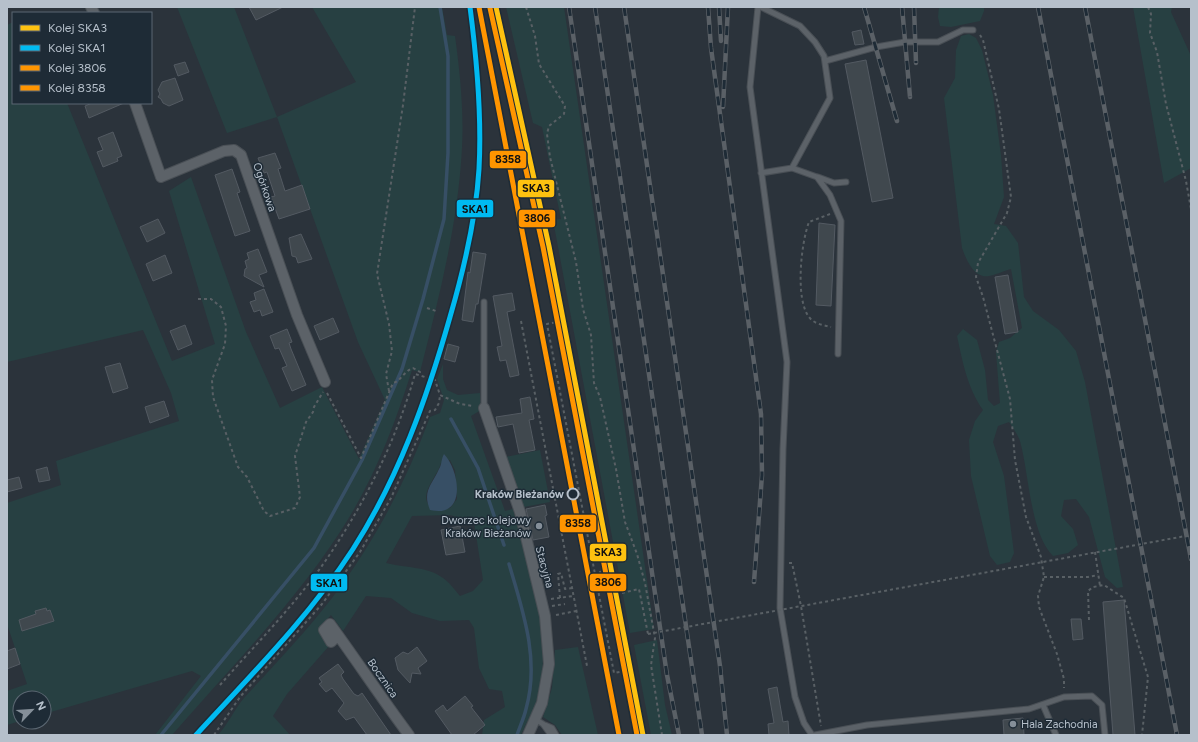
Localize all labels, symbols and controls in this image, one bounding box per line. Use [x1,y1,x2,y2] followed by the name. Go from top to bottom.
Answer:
[12,12,152,104] legend
[48,21,107,35] text: Kolej SKA3
[48,41,105,55] text: Kolej SKA1
[48,61,106,75] text: Kolej 3806
[48,81,106,95] text: Kolej 8358
[489,150,527,169] line badge: 8358
[495,153,521,166] text: 8358
[250,161,279,213] street label: Ogórkowa
[517,179,555,198] line badge: SKA3
[522,182,550,195] text: SKA3
[456,199,494,218] line badge: SKA1
[462,203,488,216] text: SKA1
[518,209,556,228] line badge: 3806
[524,212,551,225] text: 3806
[566,487,580,501] marker: Kraków Bieżanów
[475,488,565,501] place label: Kraków Bieżanów
[441,514,531,540] place label: Dworzec kolejowy Kraków Bieżanów
[559,514,597,533] line badge: 8358
[565,517,591,530] text: 8358
[534,521,544,531] marker: Dworzec kolejowy Kraków Bieżanów
[589,543,627,562] line badge: SKA3
[533,545,556,589] street label: Stacyjna
[594,546,622,559] text: SKA3
[310,573,348,592] line badge: SKA1
[589,573,627,592] line badge: 3806
[595,576,622,589] text: 3806
[316,577,342,590] text: SKA1
[364,656,401,700] street label: Bocznica
[12,690,52,730] north arrow
[33,699,48,713] text: N
[1021,718,1098,731] place label: Hala Zachodnia
[1008,719,1018,729] marker: Hala Zachodnia

